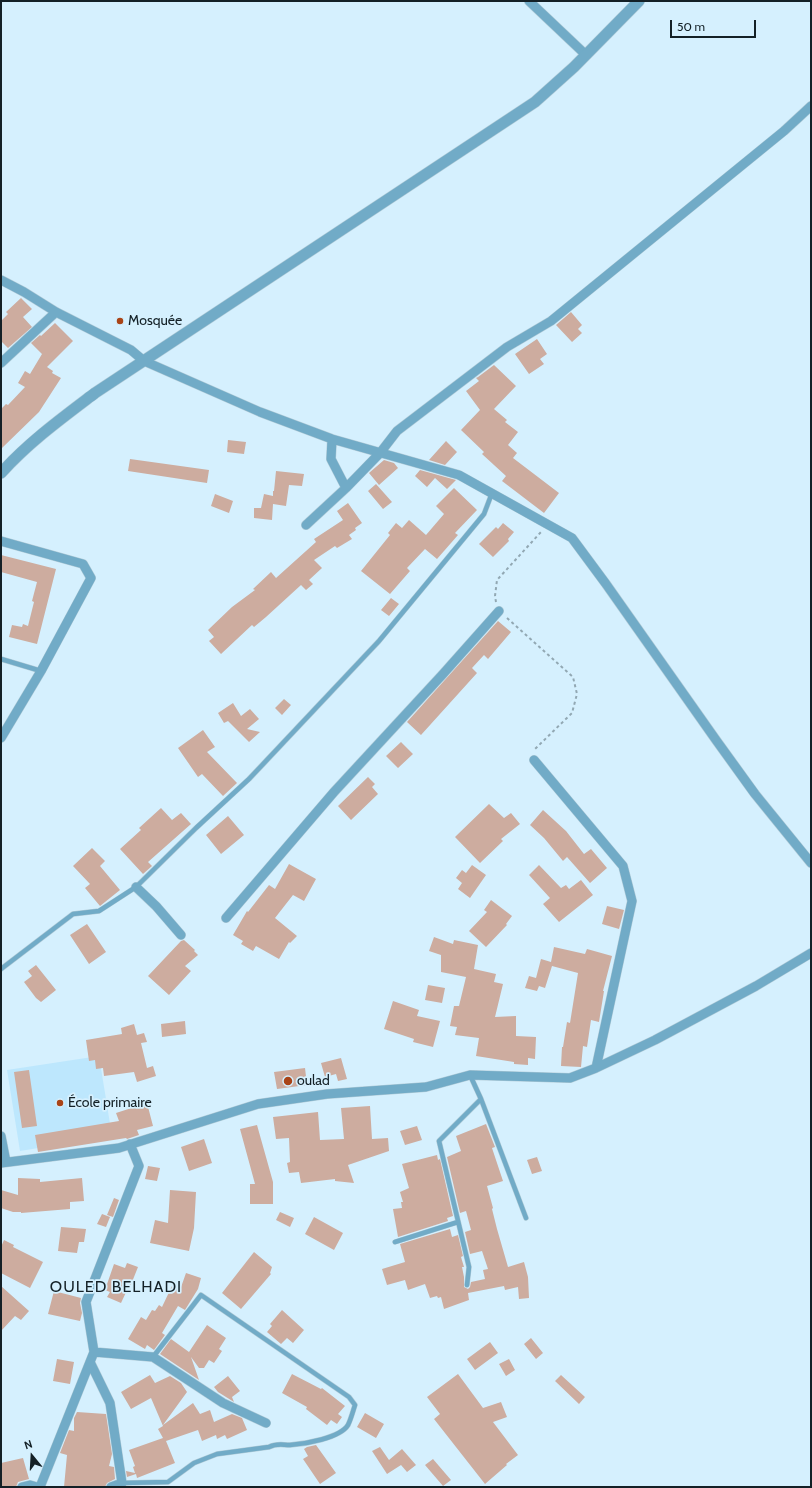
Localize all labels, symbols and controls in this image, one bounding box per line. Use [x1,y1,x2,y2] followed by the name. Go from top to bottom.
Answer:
[672,12,758,38] scale bar
[677,19,705,34] text: 50 m
[128,313,182,329] place label: Mosquée
[115,316,125,326] marker: Mosquée
[297,1073,330,1089] place label: oulad
[282,1075,294,1087] marker: oulad
[68,1095,152,1111] place label: École primaire
[55,1098,65,1108] marker: École primaire
[50,1277,182,1297] district label: OULED BELHADI
[12,1436,52,1476] north arrow
[22,1437,34,1452] text: N

